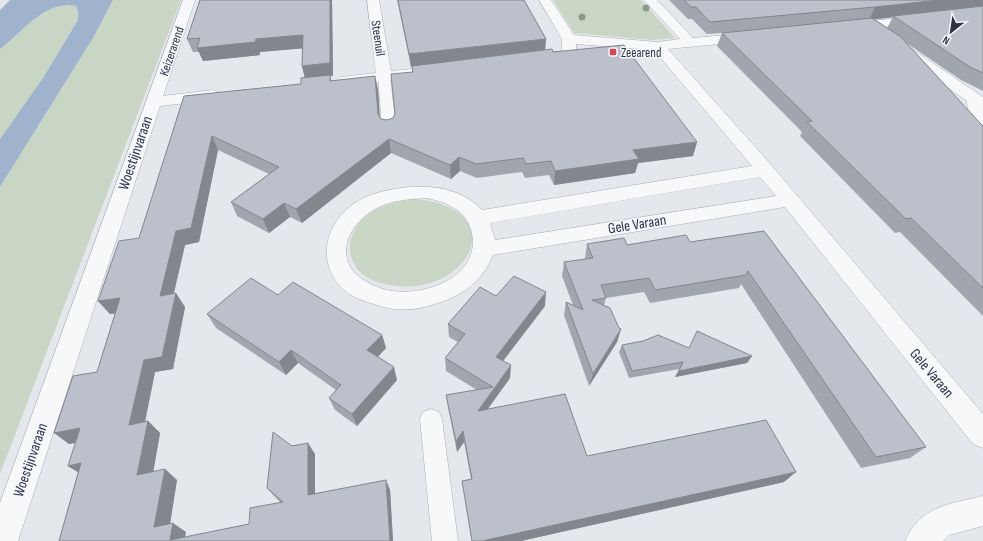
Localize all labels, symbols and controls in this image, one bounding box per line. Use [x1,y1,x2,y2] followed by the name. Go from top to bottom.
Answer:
[931,12,971,52] north arrow
[368,19,388,57] street label: Steenuil
[156,24,188,78] street label: Keizerarend
[940,33,952,47] text: N
[621,45,661,61] place label: Zeearend
[608,47,618,57] marker: Zeearend
[114,114,157,193] street label: Woestijnvaraan
[607,211,668,238] street label: Gele Varaan
[905,345,958,402] street label: Gele Varaan
[9,421,52,500] street label: Woestijnvaraan

